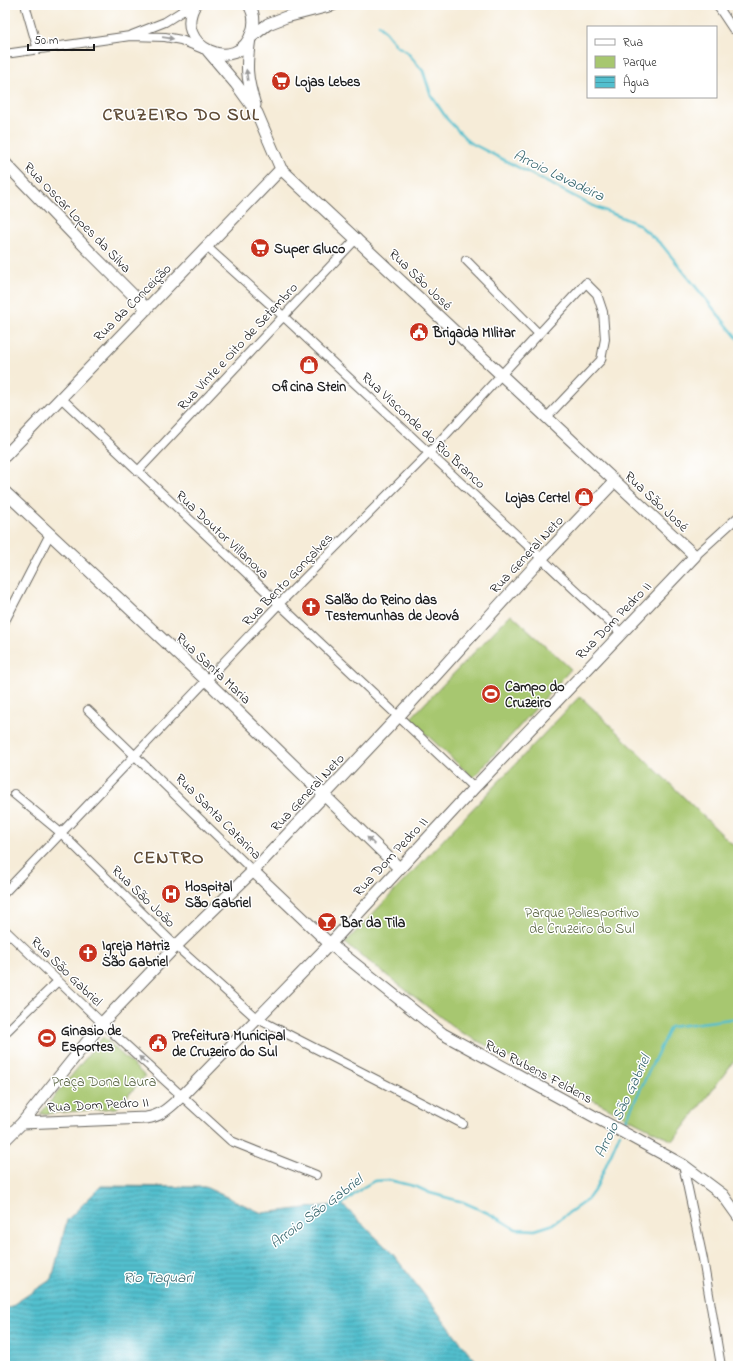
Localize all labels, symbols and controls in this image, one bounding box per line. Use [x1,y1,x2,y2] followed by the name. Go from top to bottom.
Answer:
[28,26,94,52] scale bar
[587,26,717,98] legend
[34,32,58,50] text: 50 m
[623,34,643,52] text: Rua
[162,35,175,41] one-way arrow
[623,54,657,72] text: Parque
[244,69,250,81] one-way arrow
[270,70,292,92] supermarket icon: Lojas Lebes
[295,72,360,93] place label: Lojas Lebes
[623,73,649,93] text: Água
[102,103,260,129] district label: CRUZEIRO DO SUL
[509,144,609,208] water label: Arroio Lavadeira
[18,158,136,278] street label: Rua Oscar Lopes da Silva
[249,237,271,259] supermarket icon: Super Gluco
[274,239,345,260] place label: Super Gluco
[383,244,457,316] street label: Rua São José
[89,259,177,347] street label: Rua da Conceição
[173,278,303,416] street label: Rua Vinte e Oito de Setembro
[408,321,430,343] public building icon: Brigada MIlitar
[432,323,516,346] place label: Brigada MIlitar
[298,354,320,376] shop icon: Oficina Stein
[356,368,490,494] street label: Rua Visconde do Rio Branco
[272,377,346,398] place label: Oficina Stein
[619,467,693,538] street label: Rua São José
[170,486,274,584] street label: Rua Doutor Villanova
[573,486,595,508] shop icon: Lojas Certel
[505,488,571,509] place label: Lojas Certel
[485,511,569,599] street label: Rua General Neto
[238,528,338,632] street label: Rua Bento Gonçalves
[571,577,657,665] street label: Rua Dom Pedro II
[325,590,459,627] place label: Salão do Reino das Testemunhas de Jeová
[300,596,322,618] church icon: Salão do Reino das Testemunhas de Jeová
[171,629,255,710] street label: Rua Santa Maria
[505,677,565,714] place label: Campo do Cruzeiro
[480,683,502,705] sports icon: Campo do Cruzeiro
[266,749,350,837] street label: Rua General Neto
[170,769,266,865] street label: Rua Santa Catarina
[349,813,433,901] street label: Rua Dom Pedro II
[366,836,376,846] one-way arrow
[133,846,205,872] district label: CENTRO
[106,861,180,933] street label: Rua São João
[185,877,252,914] place label: Hospital São Gabriel
[160,883,182,905] hospital icon: Hospital São Gabriel
[525,903,639,940] park label: Parque Poliesportivo de Cruzeiro do Sul
[316,911,338,933] bar icon: Bar da Tila
[340,913,406,934] place label: Bar da Tila
[25,932,107,1012] street label: Rua São Gabriel
[102,936,171,973] place label: Igreja Matriz São Gabriel
[77,942,99,964] church icon: Igreja Matriz São Gabriel
[61,1021,122,1058] place label: Ginasio de Esportes
[172,1026,286,1063] place label: Prefeitura Municipal de Cruzeiro do Sul
[36,1027,58,1049] sports icon: Ginasio de Esportes
[147,1032,169,1054] public building icon: Prefeitura Municipal de Cruzeiro do Sul
[481,1035,596,1110] street label: Rua Rubens Feldens
[589,1049,657,1162] water label: Arroio São Gabriel
[138,1055,148,1065] one-way arrow
[52,1072,156,1093] park label: Praça Dona Laura
[47,1092,149,1119] street label: Rua Dom Pedro II
[266,1168,370,1254] water label: Arroio São Gabriel
[123,1267,194,1289] water label: Rio Taquari

